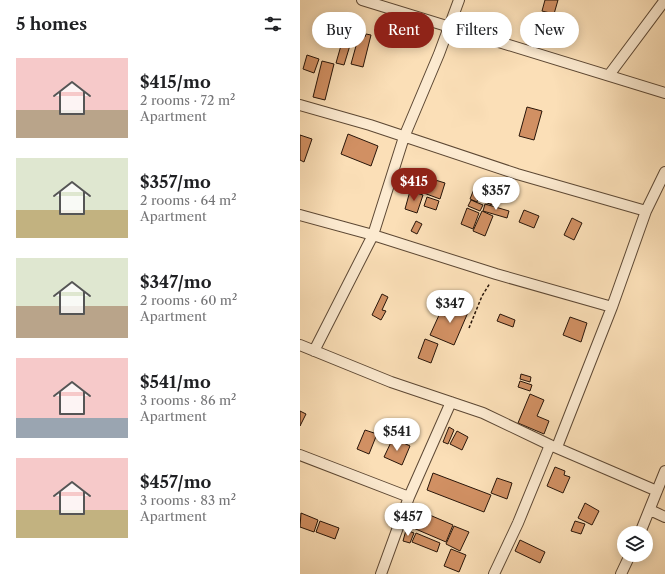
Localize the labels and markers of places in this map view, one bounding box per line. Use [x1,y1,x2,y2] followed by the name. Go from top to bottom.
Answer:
[390,168,438,202] pin: $415
[472,177,520,211] pin: $357
[426,290,474,324] pin: $347
[373,418,421,452] pin: $541
[384,503,432,537] pin: $457

